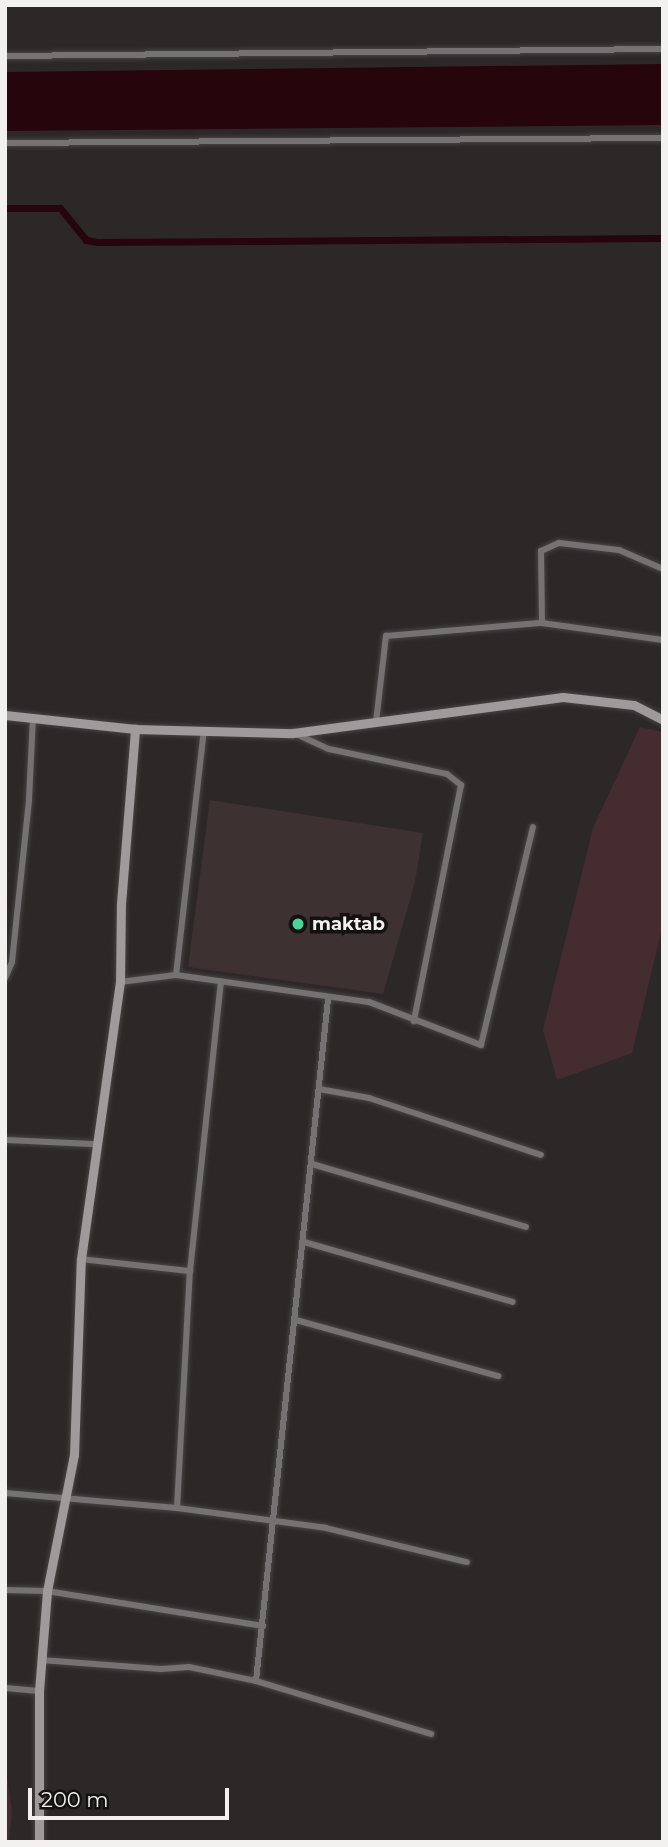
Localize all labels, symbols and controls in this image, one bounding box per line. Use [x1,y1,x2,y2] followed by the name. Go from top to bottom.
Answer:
[312,913,385,935] place label: maktab
[290,916,306,932] marker: maktab
[32,1773,233,1817] scale bar
[41,1787,108,1812] text: 200 m

